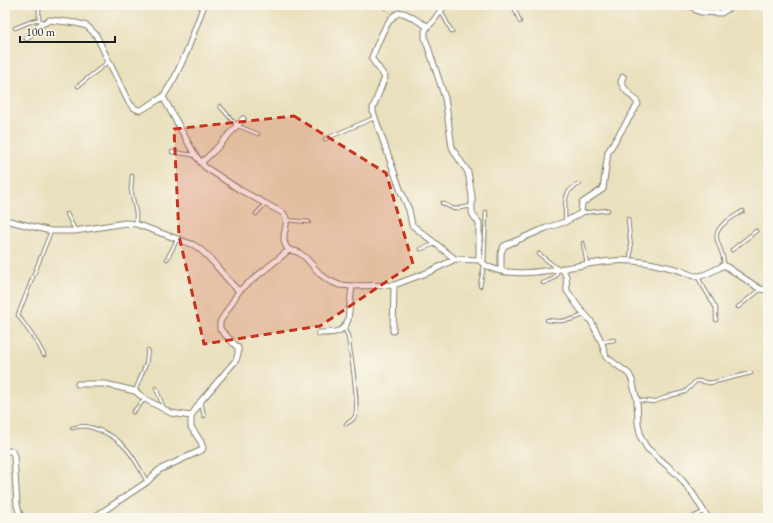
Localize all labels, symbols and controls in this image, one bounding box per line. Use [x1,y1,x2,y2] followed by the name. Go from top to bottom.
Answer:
[20,18,115,44] scale bar
[26,24,56,40] text: 100 m

